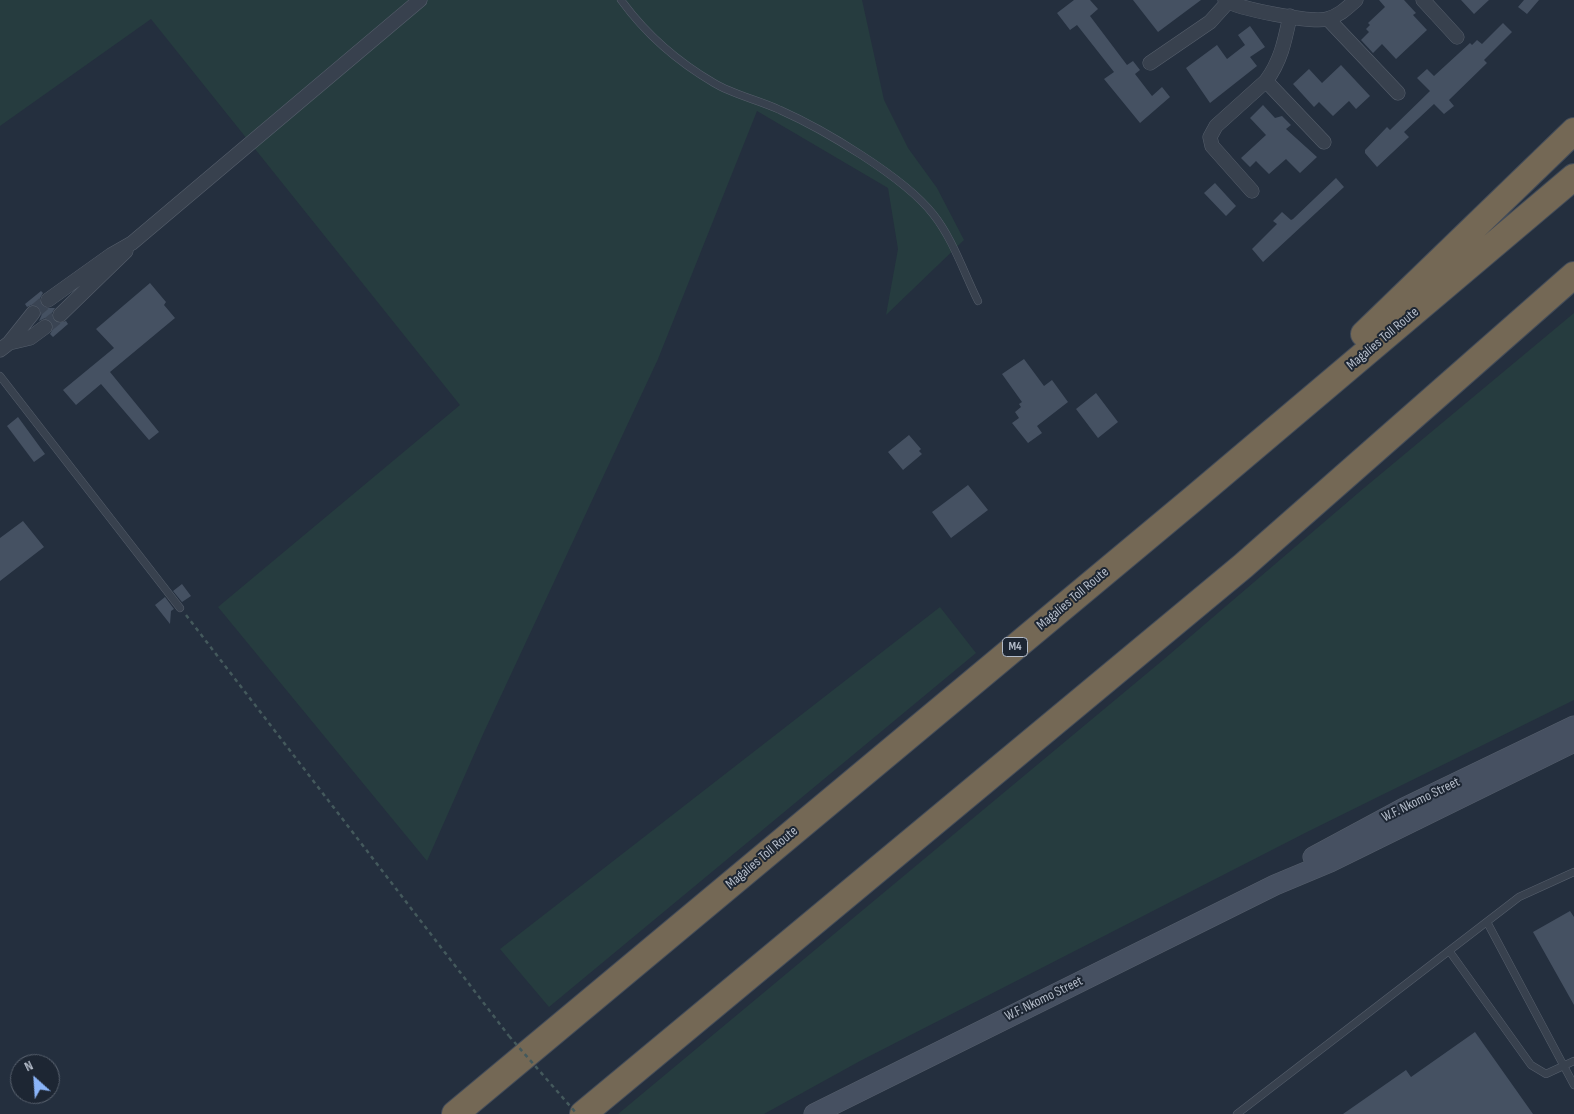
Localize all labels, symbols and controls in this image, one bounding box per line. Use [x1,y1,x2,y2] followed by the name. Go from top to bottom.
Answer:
[1344,304,1422,374] street label: Magalies Toll Route
[1034,564,1112,634] street label: Magalies Toll Route
[1002,638,1028,656] road number: M4
[1379,774,1463,826] street label: W.F. Nkomo Street
[723,823,801,893] street label: Magalies Toll Route
[1002,973,1086,1025] street label: W.F. Nkomo Street
[10,1054,60,1104] north arrow
[22,1057,36,1075] text: N

